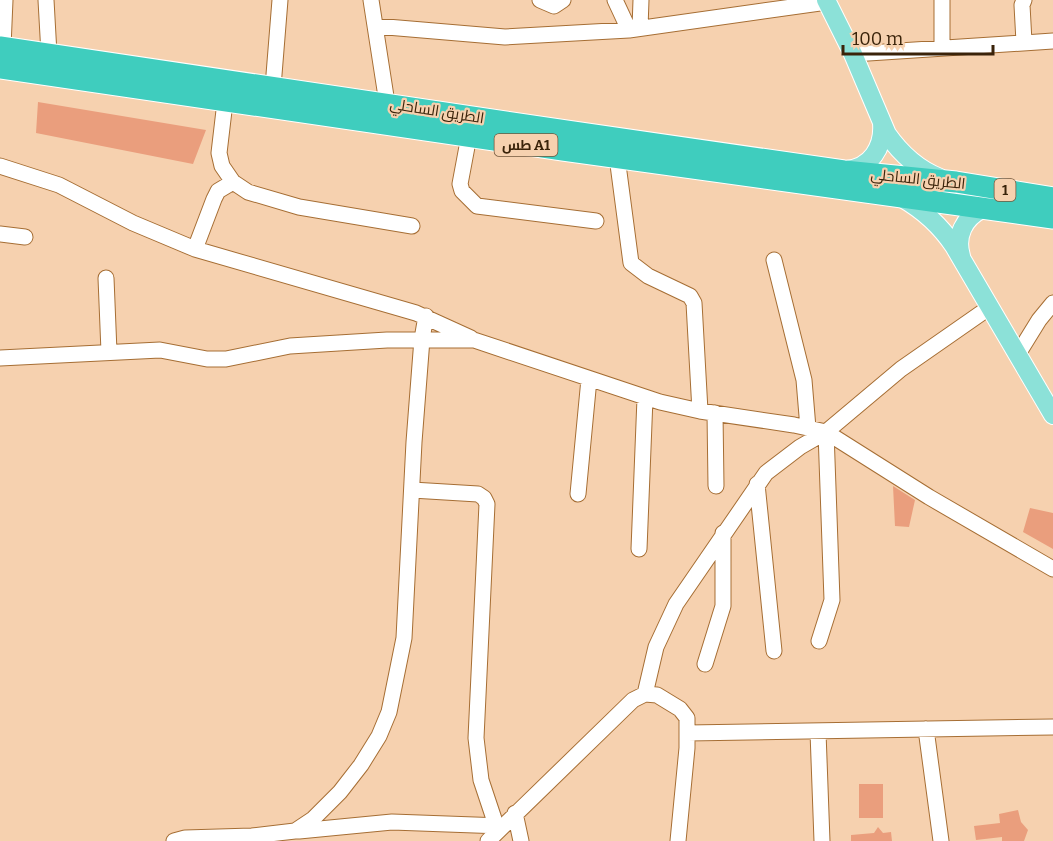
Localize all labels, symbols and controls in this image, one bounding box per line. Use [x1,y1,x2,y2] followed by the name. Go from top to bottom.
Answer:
[843,18,993,56] scale bar
[852,28,903,50] text: 100 m
[388,95,485,130] street label: الطريق الساحلي
[494,134,558,156] road number: طس A1
[869,165,966,196] street label: الطريق الساحلي
[994,179,1016,201] road number: 1

